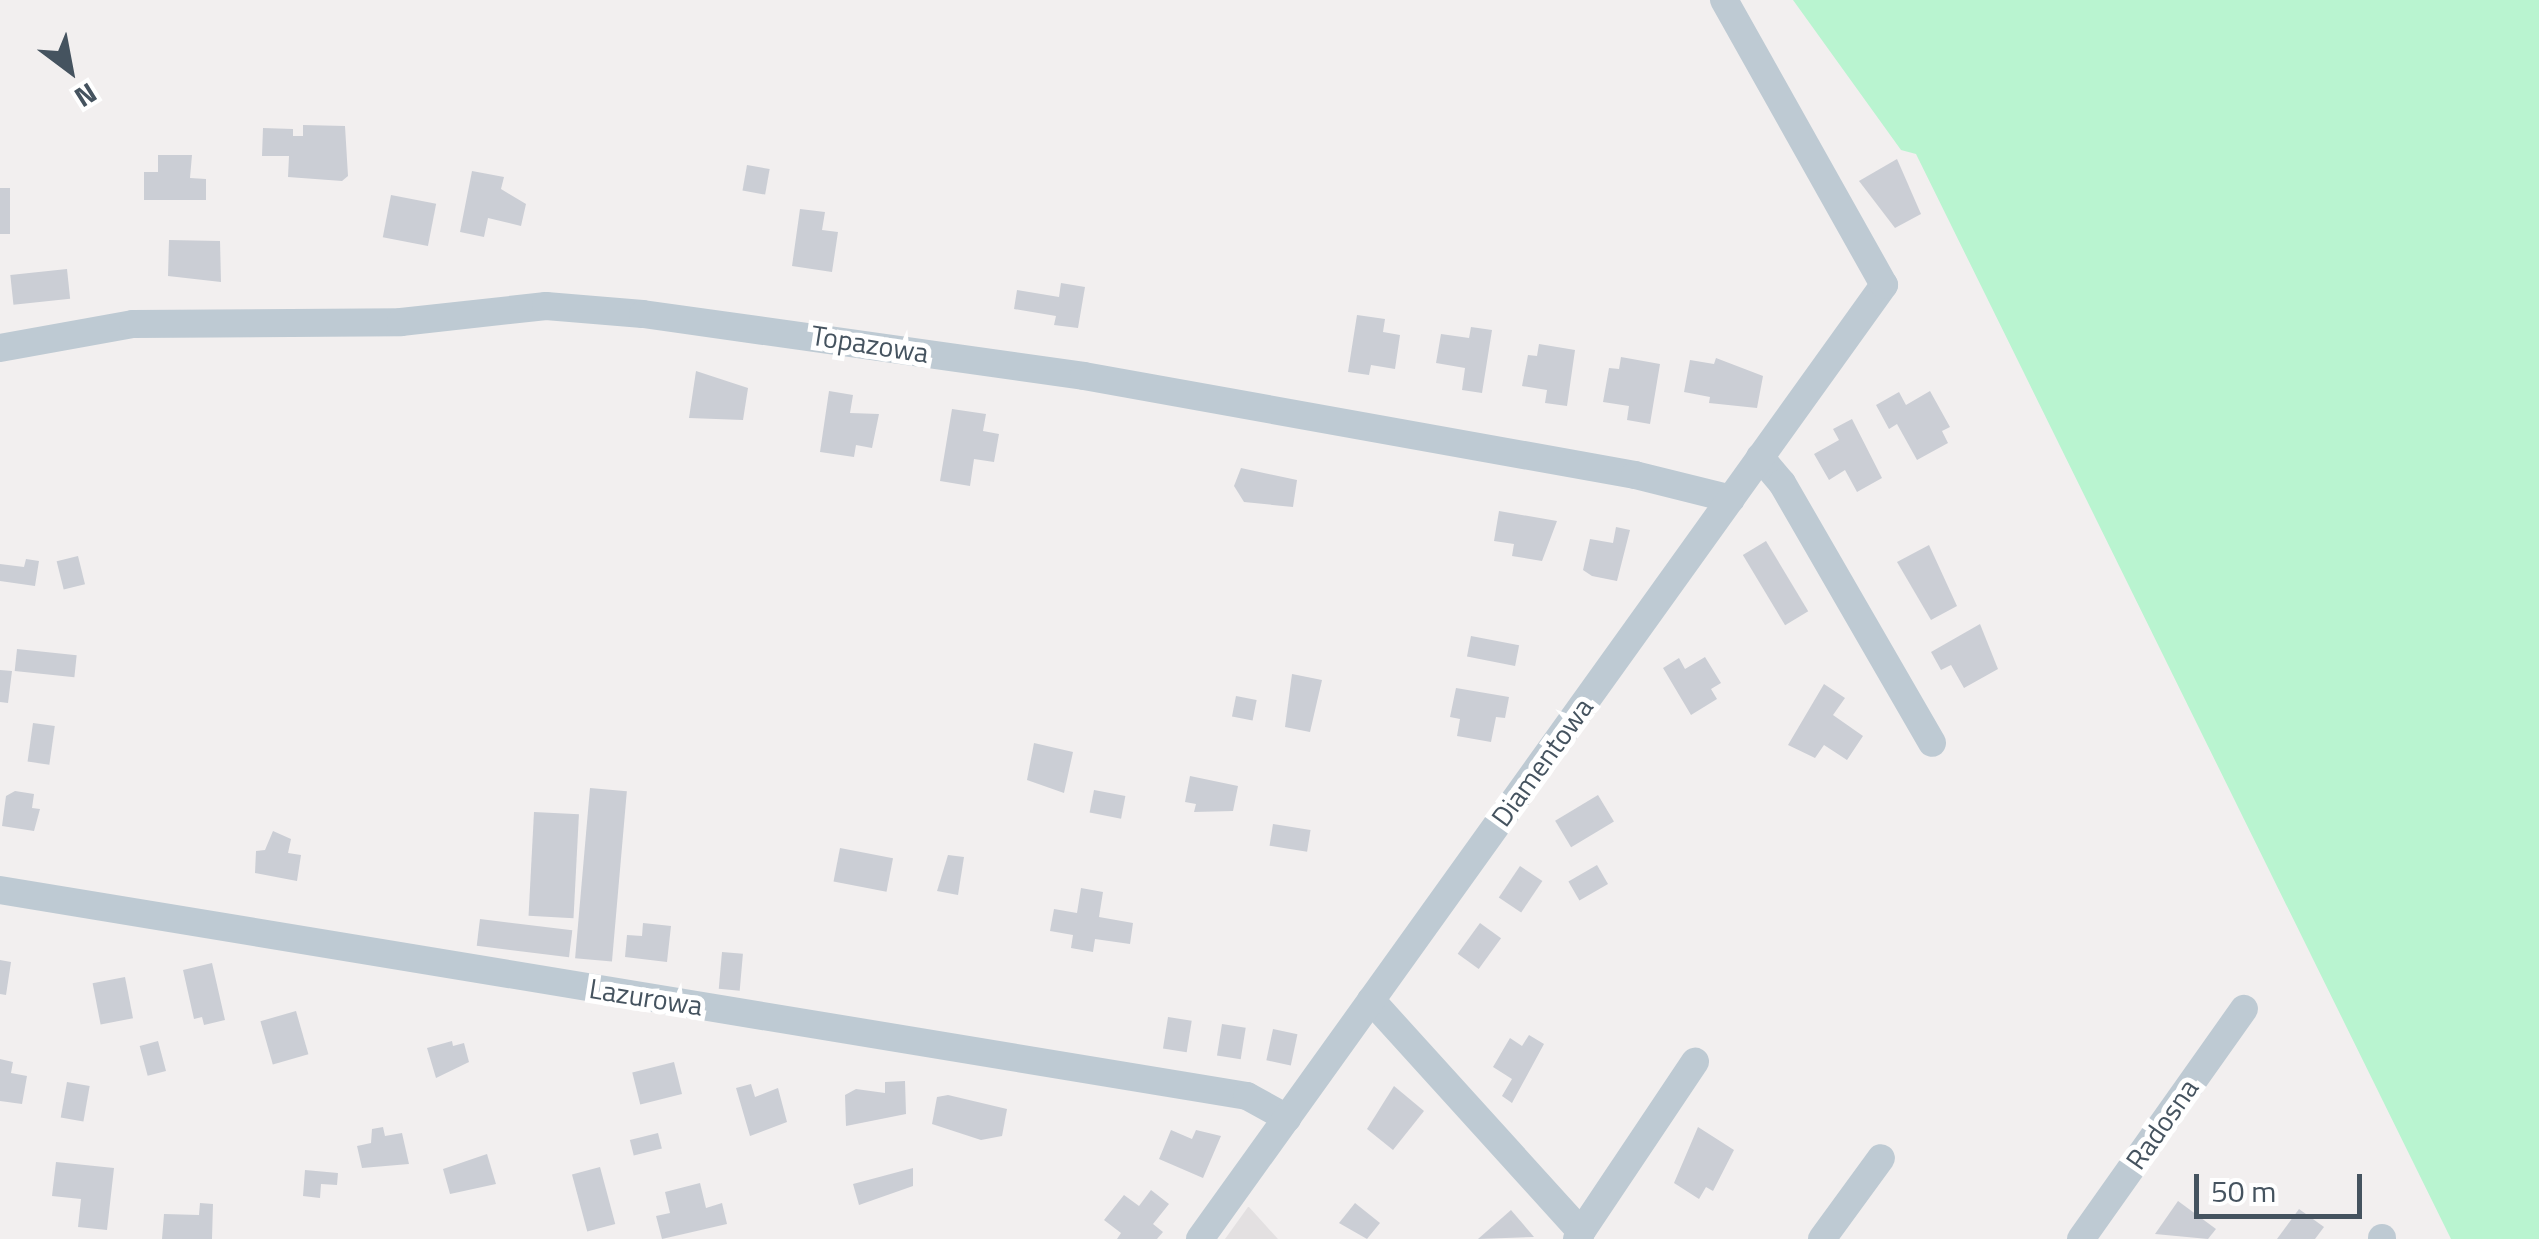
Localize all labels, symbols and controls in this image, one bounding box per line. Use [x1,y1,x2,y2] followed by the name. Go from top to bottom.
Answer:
[20,20,120,120] north arrow
[67,72,106,119] text: N
[809,318,931,370] street label: Topazowa
[1484,691,1600,833] street label: Diamentowa
[587,971,705,1023] street label: Lazurowa
[2119,1072,2205,1176] street label: Radosna
[2199,1154,2366,1216] scale bar
[2211,1168,2276,1214] text: 50 m

